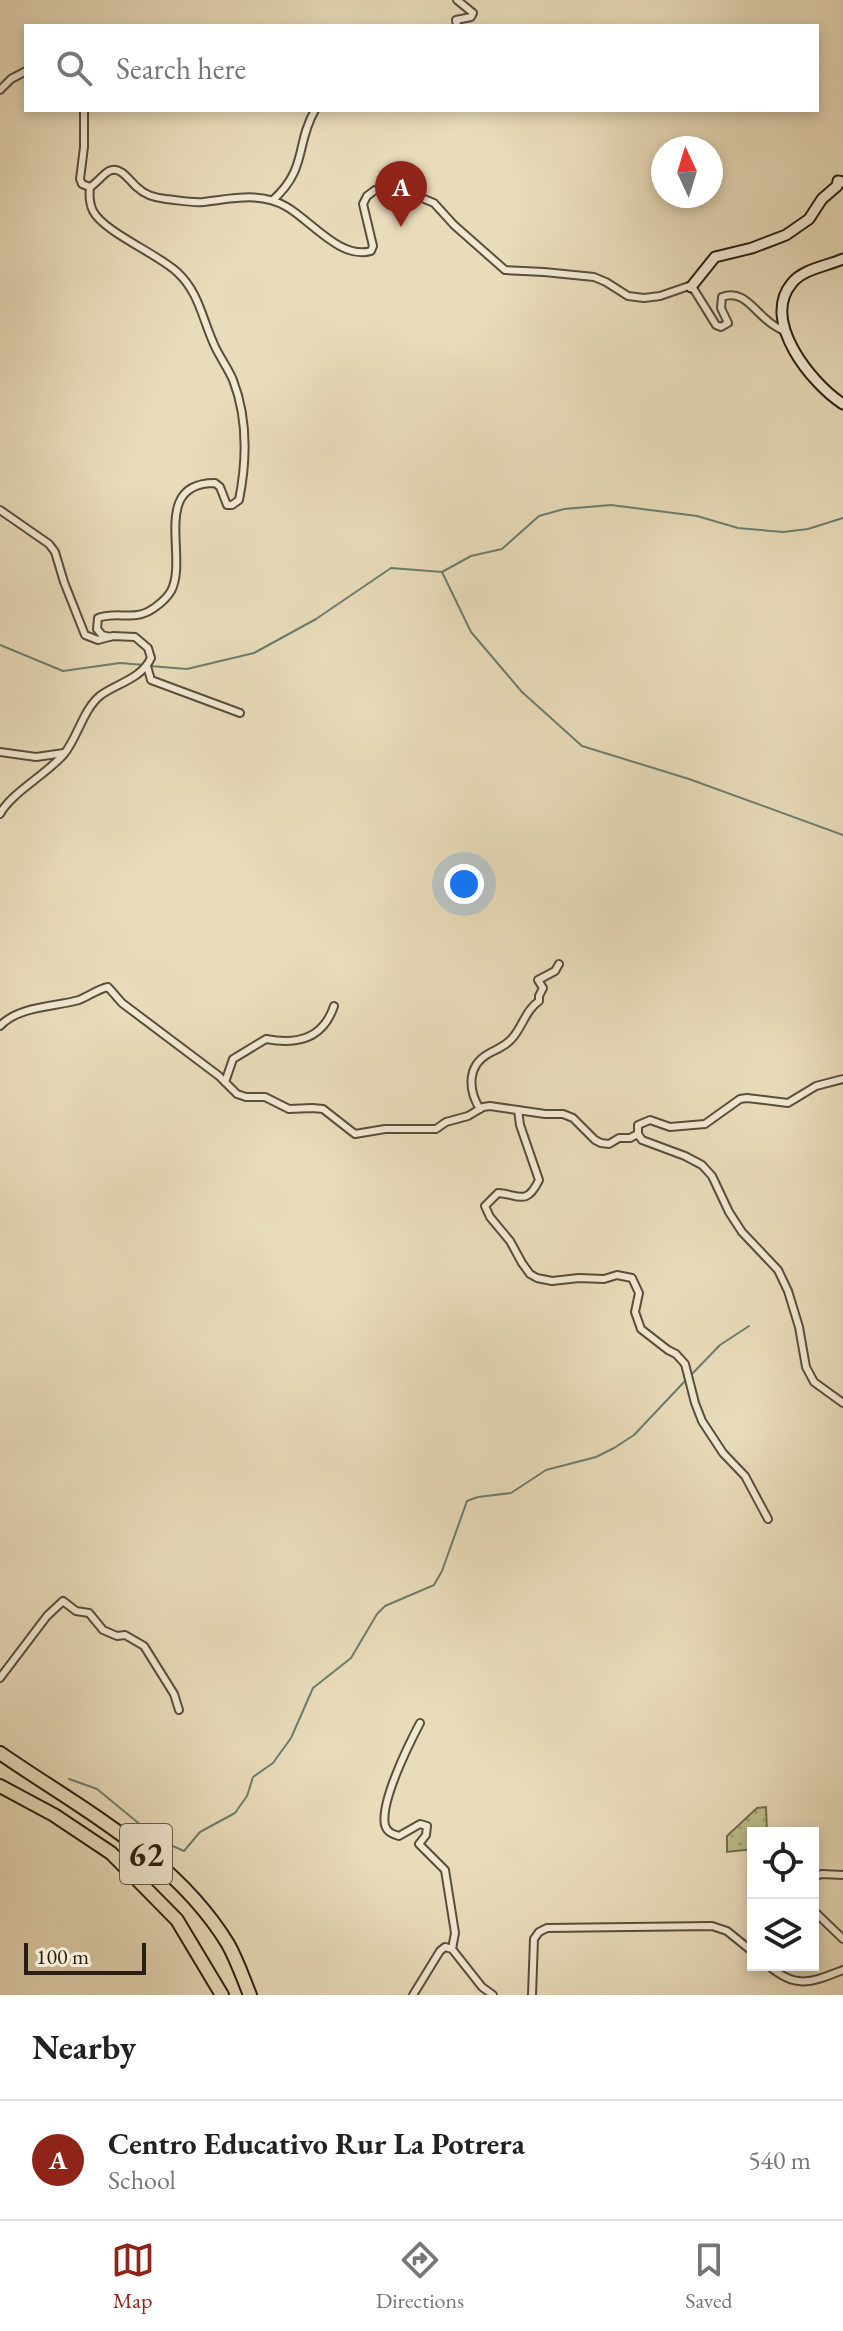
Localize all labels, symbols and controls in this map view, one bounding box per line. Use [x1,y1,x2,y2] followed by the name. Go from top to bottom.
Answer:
[24,24,819,112] search box
[52,46,96,90] icon: search
[116,49,246,88] text: Search here
[651,136,723,208] north arrow
[375,161,427,227] pin: A
[444,864,484,904] your location
[120,1824,172,1884] road number: 62
[747,1827,819,1971] map controls
[747,1827,819,1899] button: locate
[747,1899,819,1971] button: layers
[24,1939,146,1975] scale bar
[36,1942,89,1971] text: 100 m
[32,2025,136,2069] text: Nearby
[108,2124,525,2163] text: Centro Educativo Rur La Potrera
[49,2143,67,2177] text: A
[748,2143,811,2177] text: 540 m
[108,2163,176,2197] text: School
[111,2238,155,2315] tab: Map
[376,2238,464,2315] tab: Directions
[685,2238,732,2315] tab: Saved

